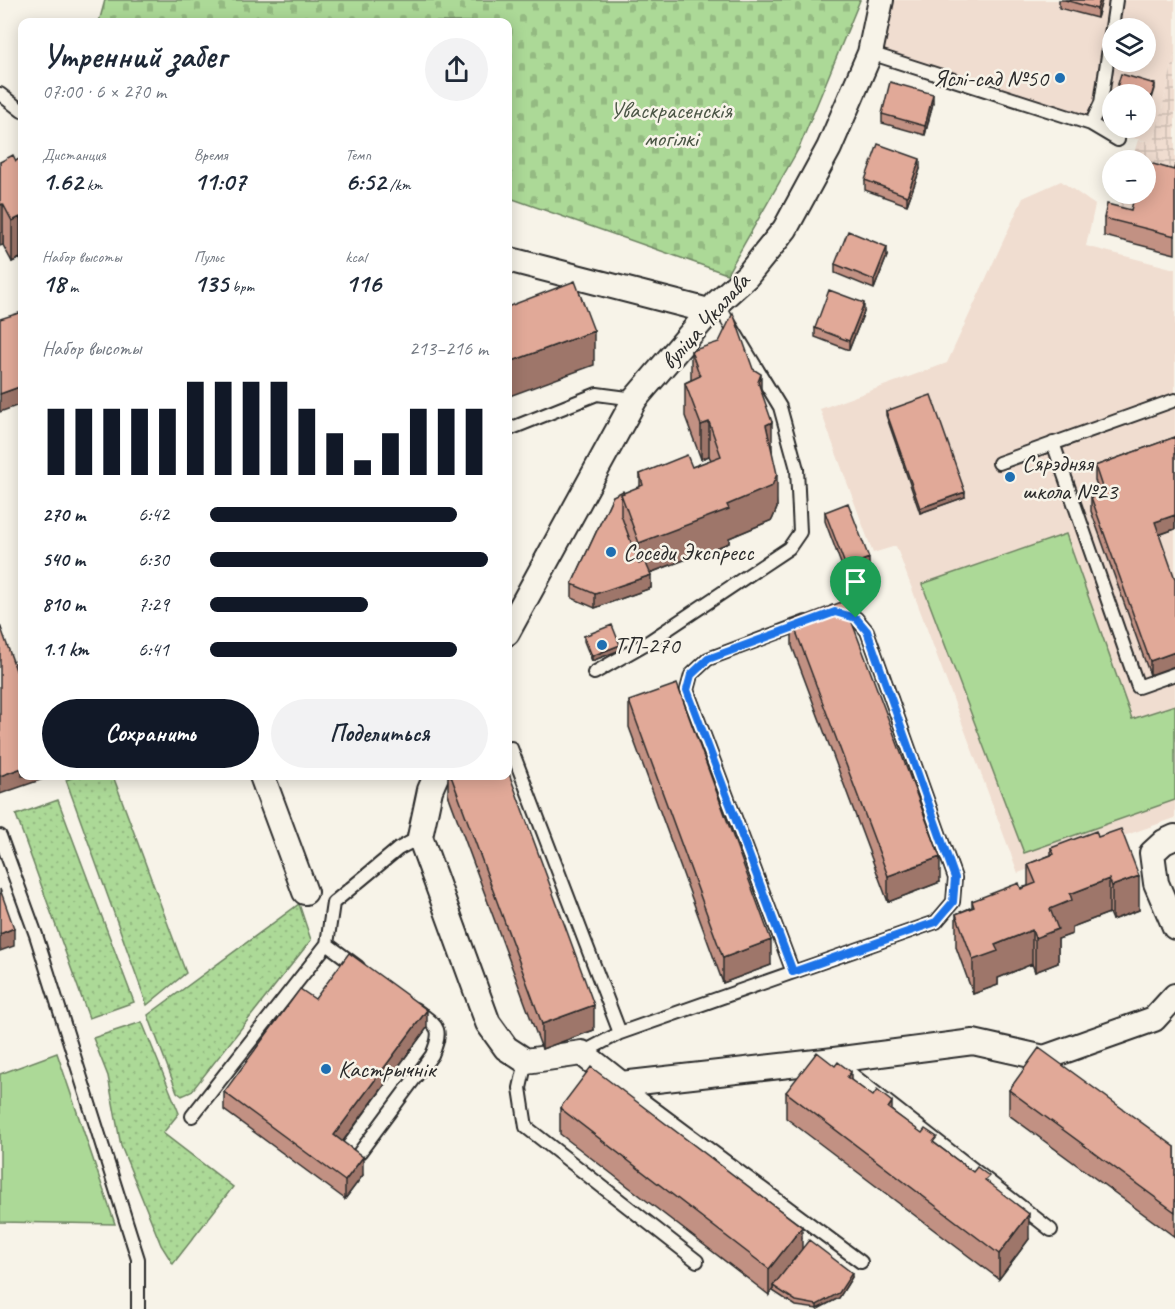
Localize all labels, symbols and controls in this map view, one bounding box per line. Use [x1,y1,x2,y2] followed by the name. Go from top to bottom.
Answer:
[1102,18,1156,204] map controls
[1102,18,1156,72] button: layers
[42,35,226,77] text: Утренний забег
[425,38,488,101] button: share
[933,63,1050,93] place label: Яслі-сад №50
[1053,71,1067,85] marker: Яслі-сад №50
[42,79,166,104] text: 07:00 · 6 × 270 m
[1102,84,1156,138] button: +
[610,95,733,153] park label: Уваскрасенскія могілкі
[42,145,106,165] text: Дистанция
[194,145,227,165] text: Время
[345,145,371,165] text: Темп
[1102,150,1156,204] button: −
[42,165,83,198] text: 1.62
[194,165,246,198] text: 11:07
[345,165,386,198] text: 6:52
[83,175,102,195] text: km
[386,175,411,195] text: /km
[42,247,121,267] text: Набор высоты
[194,247,225,267] text: Пульс
[345,247,366,267] text: kcal
[654,266,757,375] street label: вуліца Чкалава
[42,267,65,300] text: 18
[194,267,228,300] text: 135
[345,267,381,300] text: 116
[65,277,78,297] text: m
[228,277,254,297] text: bpm
[42,336,141,361] text: Набор высоты
[409,336,488,361] text: 213–216 m
[1022,448,1120,506] place label: Сярэдняя школа №23
[1003,470,1017,484] marker: Сярэдняя школа №23
[42,502,85,527] text: 270 m
[138,502,169,527] text: 6:42
[623,537,755,567] place label: Соседи Экспресс
[604,545,618,559] marker: Соседи Экспресс
[42,547,85,572] text: 540 m
[138,547,169,572] text: 6:30
[830,556,881,618] pin
[839,565,872,598] icon: arrive
[42,592,85,617] text: 810 m
[138,592,169,617] text: 7:29
[614,630,682,660] place label: ТП-270
[42,637,89,662] text: 1.1 km
[138,637,169,662] text: 6:41
[595,638,609,652] marker: ТП-270
[42,699,259,768] button: Сохранить
[271,699,488,768] button: Поделиться
[338,1054,437,1084] place label: Кастрычнік
[319,1062,333,1076] marker: Кастрычнік

